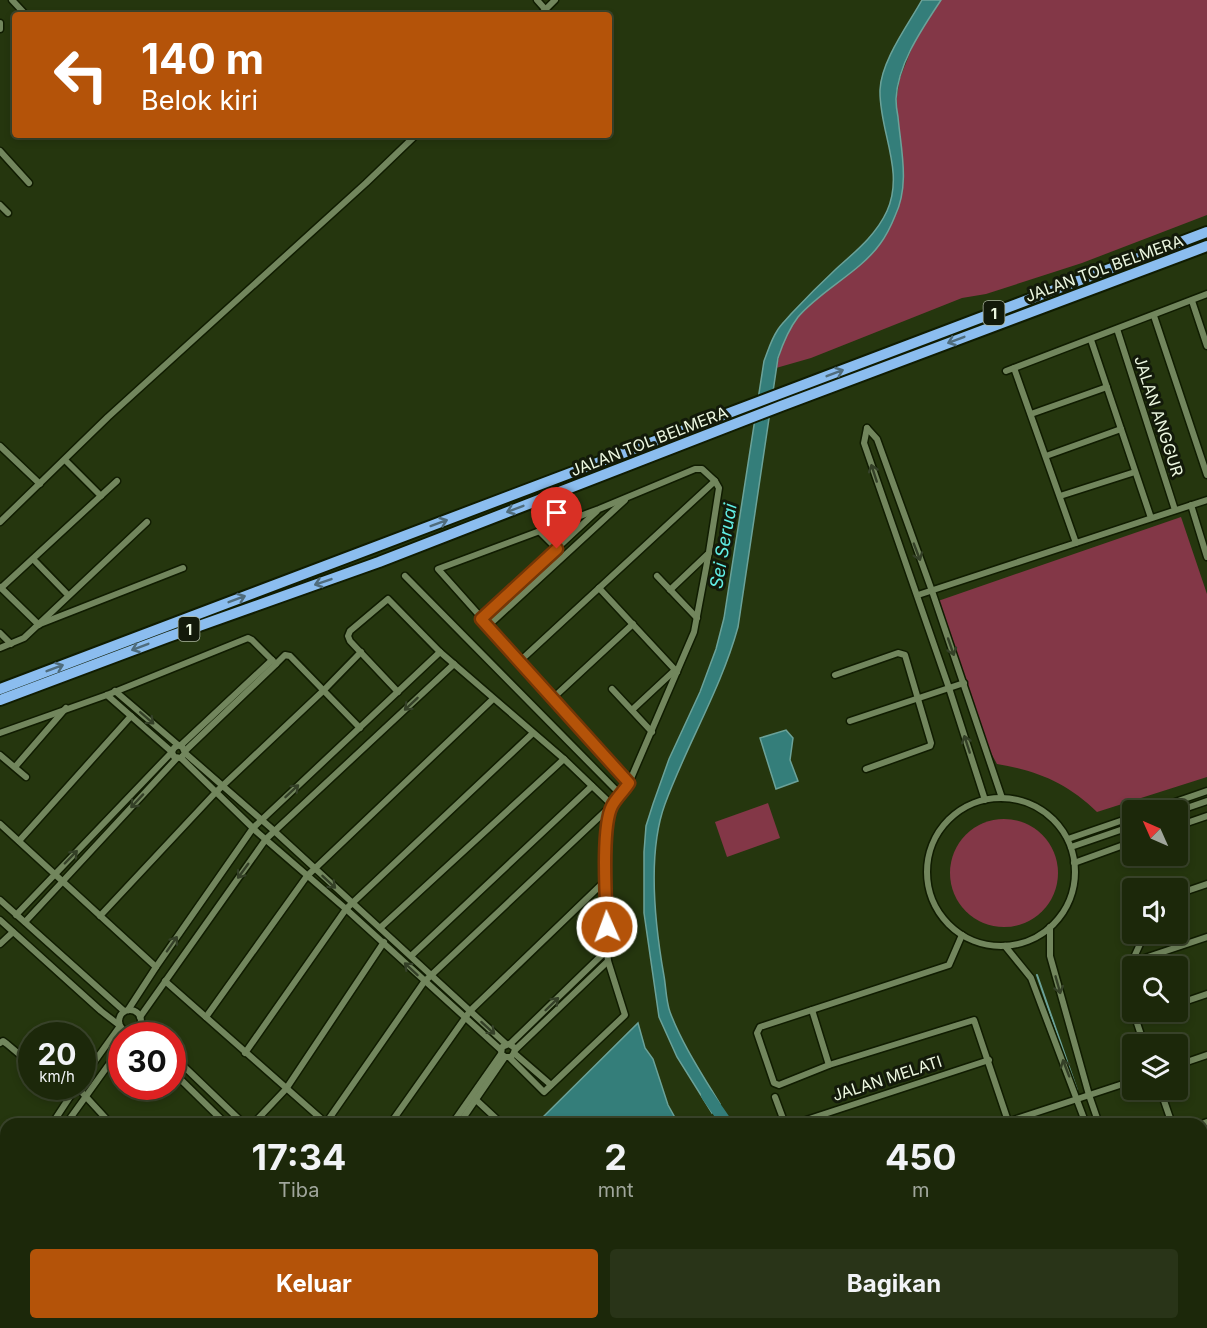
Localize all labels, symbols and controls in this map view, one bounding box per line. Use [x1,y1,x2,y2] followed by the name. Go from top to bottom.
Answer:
[141,33,264,84] text: 140 m
[42,36,120,114] icon: left
[141,84,258,117] text: Belok kiri
[1022,230,1186,306] street label: JALAN TOL BELMERA
[984,301,1004,325] road number: 1
[947,335,965,346] one-way arrow
[1130,353,1188,479] street label: JALAN ANGGUR
[825,367,844,378] one-way arrow
[568,402,730,480] street label: JALAN TOL BELMERA
[868,464,879,483] one-way arrow
[531,487,582,549] pin
[540,496,573,529] icon: arrive
[705,501,741,590] water label: Sei Seruai
[506,505,524,516] one-way arrow
[429,516,448,527] one-way arrow
[912,542,923,560] one-way arrow
[315,577,333,588] one-way arrow
[227,593,246,604] one-way arrow
[178,617,200,641] road number: 1
[947,637,958,655] one-way arrow
[131,643,150,654] one-way arrow
[45,662,64,673] one-way arrow
[404,697,419,711] one-way arrow
[139,711,154,725] one-way arrow
[961,735,972,754] one-way arrow
[284,785,299,799] one-way arrow
[130,793,144,808] one-way arrow
[1122,800,1188,866] north arrow
[1122,800,1188,1100] map controls
[64,850,78,865] one-way arrow
[237,862,250,878] one-way arrow
[322,874,337,889] one-way arrow
[1122,878,1188,944] button: sound
[575,895,639,959] position arrow
[166,936,178,953] one-way arrow
[1122,956,1188,1022] button: search
[403,962,418,976] one-way arrow
[1053,975,1064,994] one-way arrow
[545,996,560,1011] one-way arrow
[481,1021,496,1035] one-way arrow
[108,1022,186,1100] speed limit sign: 30
[1122,1034,1188,1100] button: layers
[37,1036,77,1072] text: 20
[830,1051,944,1105] street label: JALAN MELATI
[1060,1060,1071,1078] one-way arrow
[39,1067,75,1086] text: km/h
[251,1135,346,1179] text: 17:34
[604,1135,627,1179] text: 2
[885,1135,957,1179] text: 450
[278,1178,320,1202] text: Tiba
[598,1178,634,1202] text: mnt
[912,1178,930,1202] text: m
[30,1249,598,1318] button: Keluar
[610,1249,1178,1318] button: Bagikan

